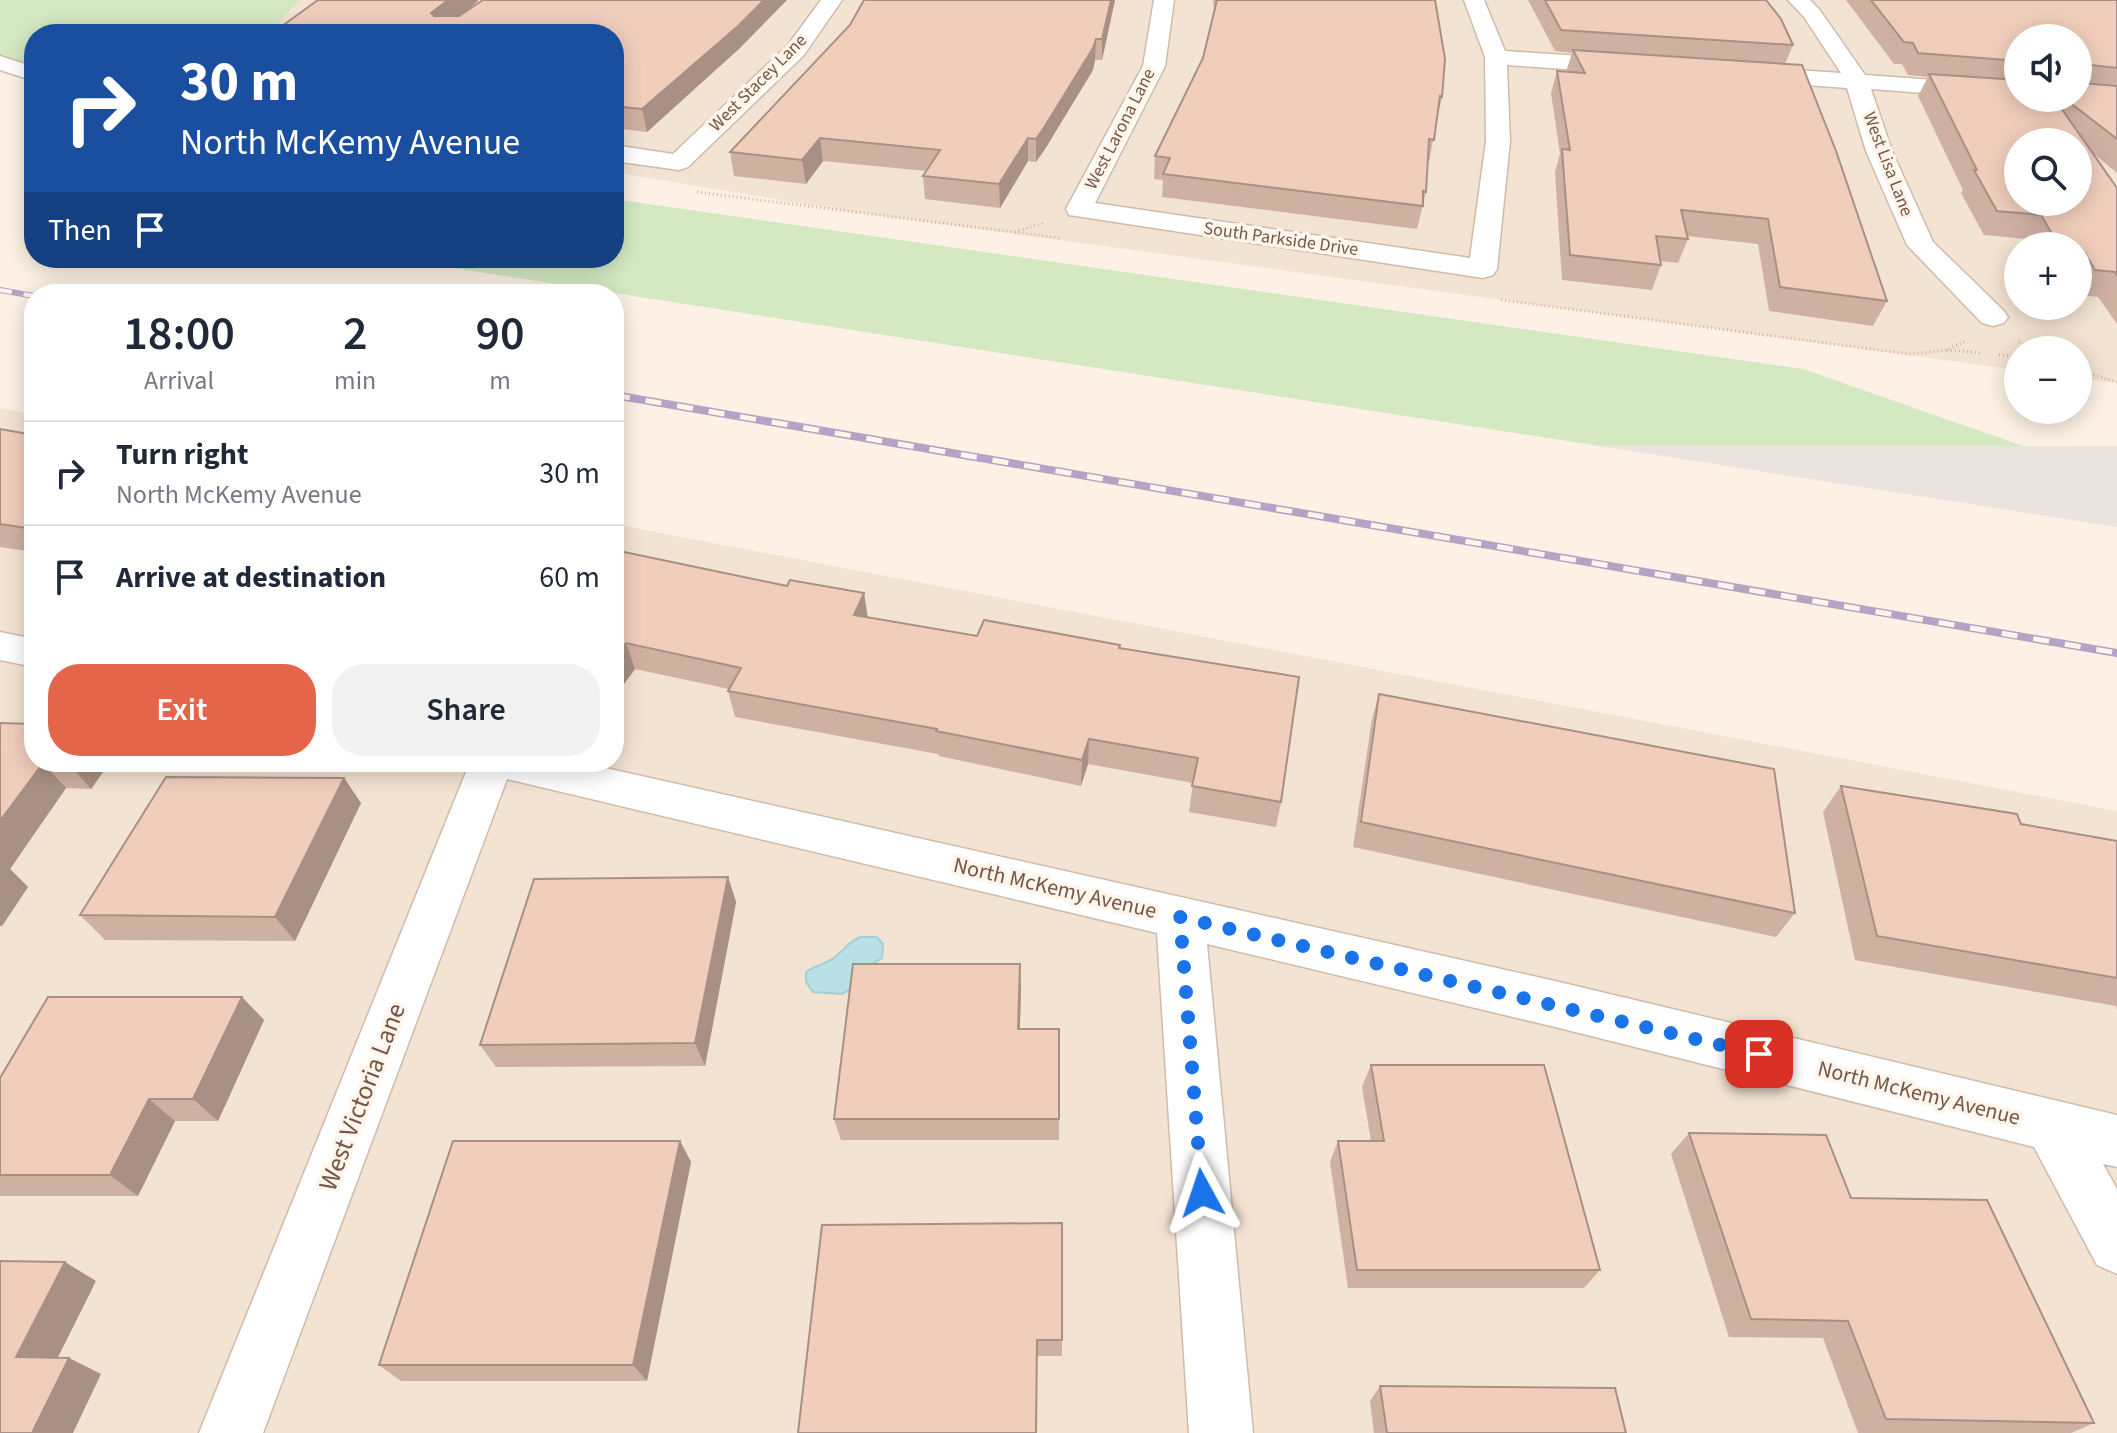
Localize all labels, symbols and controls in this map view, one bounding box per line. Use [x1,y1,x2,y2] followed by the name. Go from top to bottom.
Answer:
[2004,24,2092,424] map controls
[2004,24,2092,112] button: sound
[703,28,813,138] street label: West Stacey Lane
[180,43,298,122] text: 30 m
[48,56,152,160] icon: right
[1079,64,1161,194] street label: West Larona Lane
[1857,108,1919,220] street label: West Lisa Lane
[180,117,520,168] text: North McKemy Avenue
[2004,128,2092,216] button: search
[128,208,172,252] icon: arrive
[48,209,112,252] text: Then
[1202,216,1360,262] street label: South Parkside Drive
[2004,232,2092,320] button: +
[123,300,235,368] text: 18:00
[343,300,368,368] text: 2
[476,300,525,368] text: 90
[2004,336,2092,424] button: −
[144,362,214,399] text: Arrival
[334,362,376,399] text: min
[489,362,511,399] text: m
[116,433,248,476] text: Turn right
[48,451,92,495] icon: right
[539,452,600,495] text: 30 m
[116,476,362,513] text: North McKemy Avenue
[48,555,92,599] icon: arrive
[116,556,386,599] text: Arrive at destination
[539,556,600,599] text: 60 m
[48,664,316,756] button: Exit
[332,664,600,756] button: Share
[950,849,1160,927] street label: North McKemy Avenue
[309,998,415,1196] street label: West Victoria Lane
[1725,1020,1793,1088] pin
[1737,1032,1781,1076] icon: arrive
[1814,1052,2024,1134] street label: North McKemy Avenue
[1160,1151,1244,1235] position arrow

